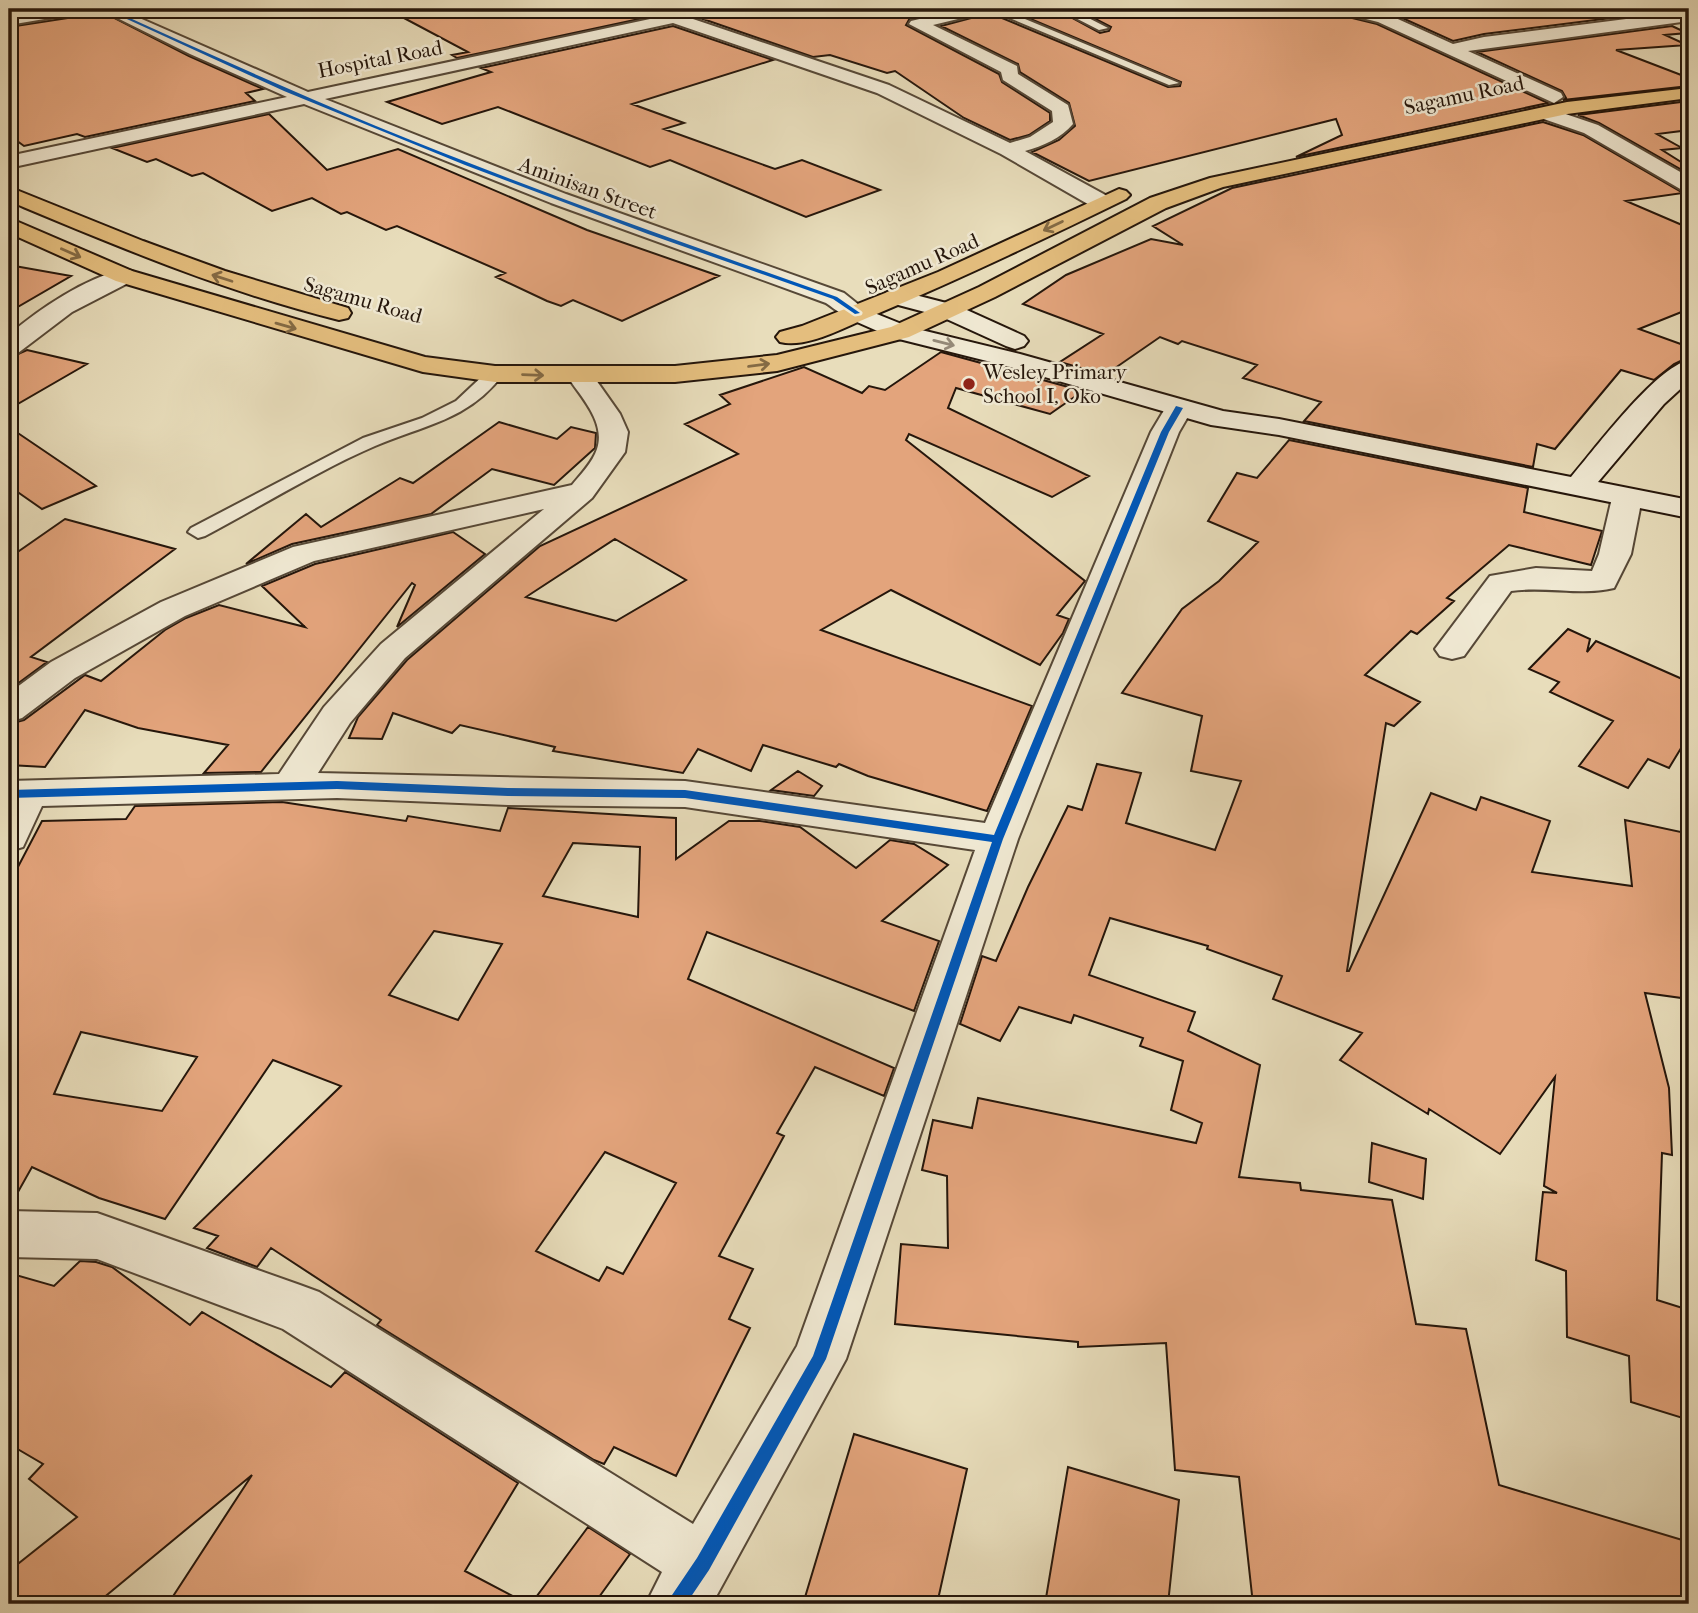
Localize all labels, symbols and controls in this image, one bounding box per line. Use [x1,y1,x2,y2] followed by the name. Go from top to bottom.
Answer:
[316,35,445,83] street label: Hospital Road
[1402,70,1527,119] street label: Sagamu Road
[515,152,661,224] street label: Aminisan Street
[1043,220,1064,234] one-way arrow
[861,228,983,300] street label: Sagamu Road
[60,247,82,260] one-way arrow
[212,270,234,283] one-way arrow
[301,272,425,328] street label: Sagamu Road
[275,320,297,333] one-way arrow
[933,337,955,350] one-way arrow
[748,358,770,371] one-way arrow
[982,360,1128,408] place label: Wesley Primary School I, Oko
[521,368,544,381] one-way arrow
[961,376,977,392] marker: Wesley Primary School I, Oko

